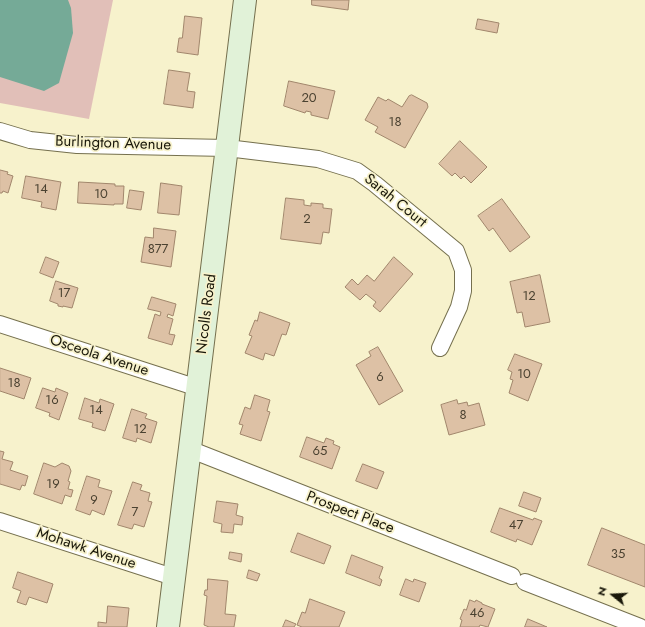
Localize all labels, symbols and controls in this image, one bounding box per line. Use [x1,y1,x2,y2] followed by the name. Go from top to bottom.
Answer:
[301,91,317,107] house number: 20
[389,115,401,131] house number: 18
[55,133,171,155] street label: Burlington Avenue
[360,170,430,232] street label: Sarah Court
[34,182,48,198] house number: 14
[94,187,108,203] house number: 10
[303,212,311,228] house number: 2
[148,242,168,258] house number: 877
[193,273,221,355] street label: Nicolls Road
[58,286,70,302] house number: 17
[522,289,536,305] house number: 12
[47,332,151,380] street label: Osceola Avenue
[517,367,531,383] house number: 10
[376,370,384,386] house number: 6
[8,376,20,392] house number: 18
[45,393,59,409] house number: 16
[89,403,103,419] house number: 14
[459,408,467,424] house number: 8
[133,422,147,438] house number: 12
[313,444,327,460] house number: 65
[46,477,60,493] house number: 19
[304,488,396,538] street label: Prospect Place
[90,493,98,509] house number: 9
[132,505,138,521] house number: 7
[509,518,523,534] house number: 47
[34,524,138,574] street label: Mohawk Avenue
[611,547,625,563] house number: 35
[593,575,633,615] north arrow
[593,585,611,598] text: N
[469,606,485,622] house number: 46

